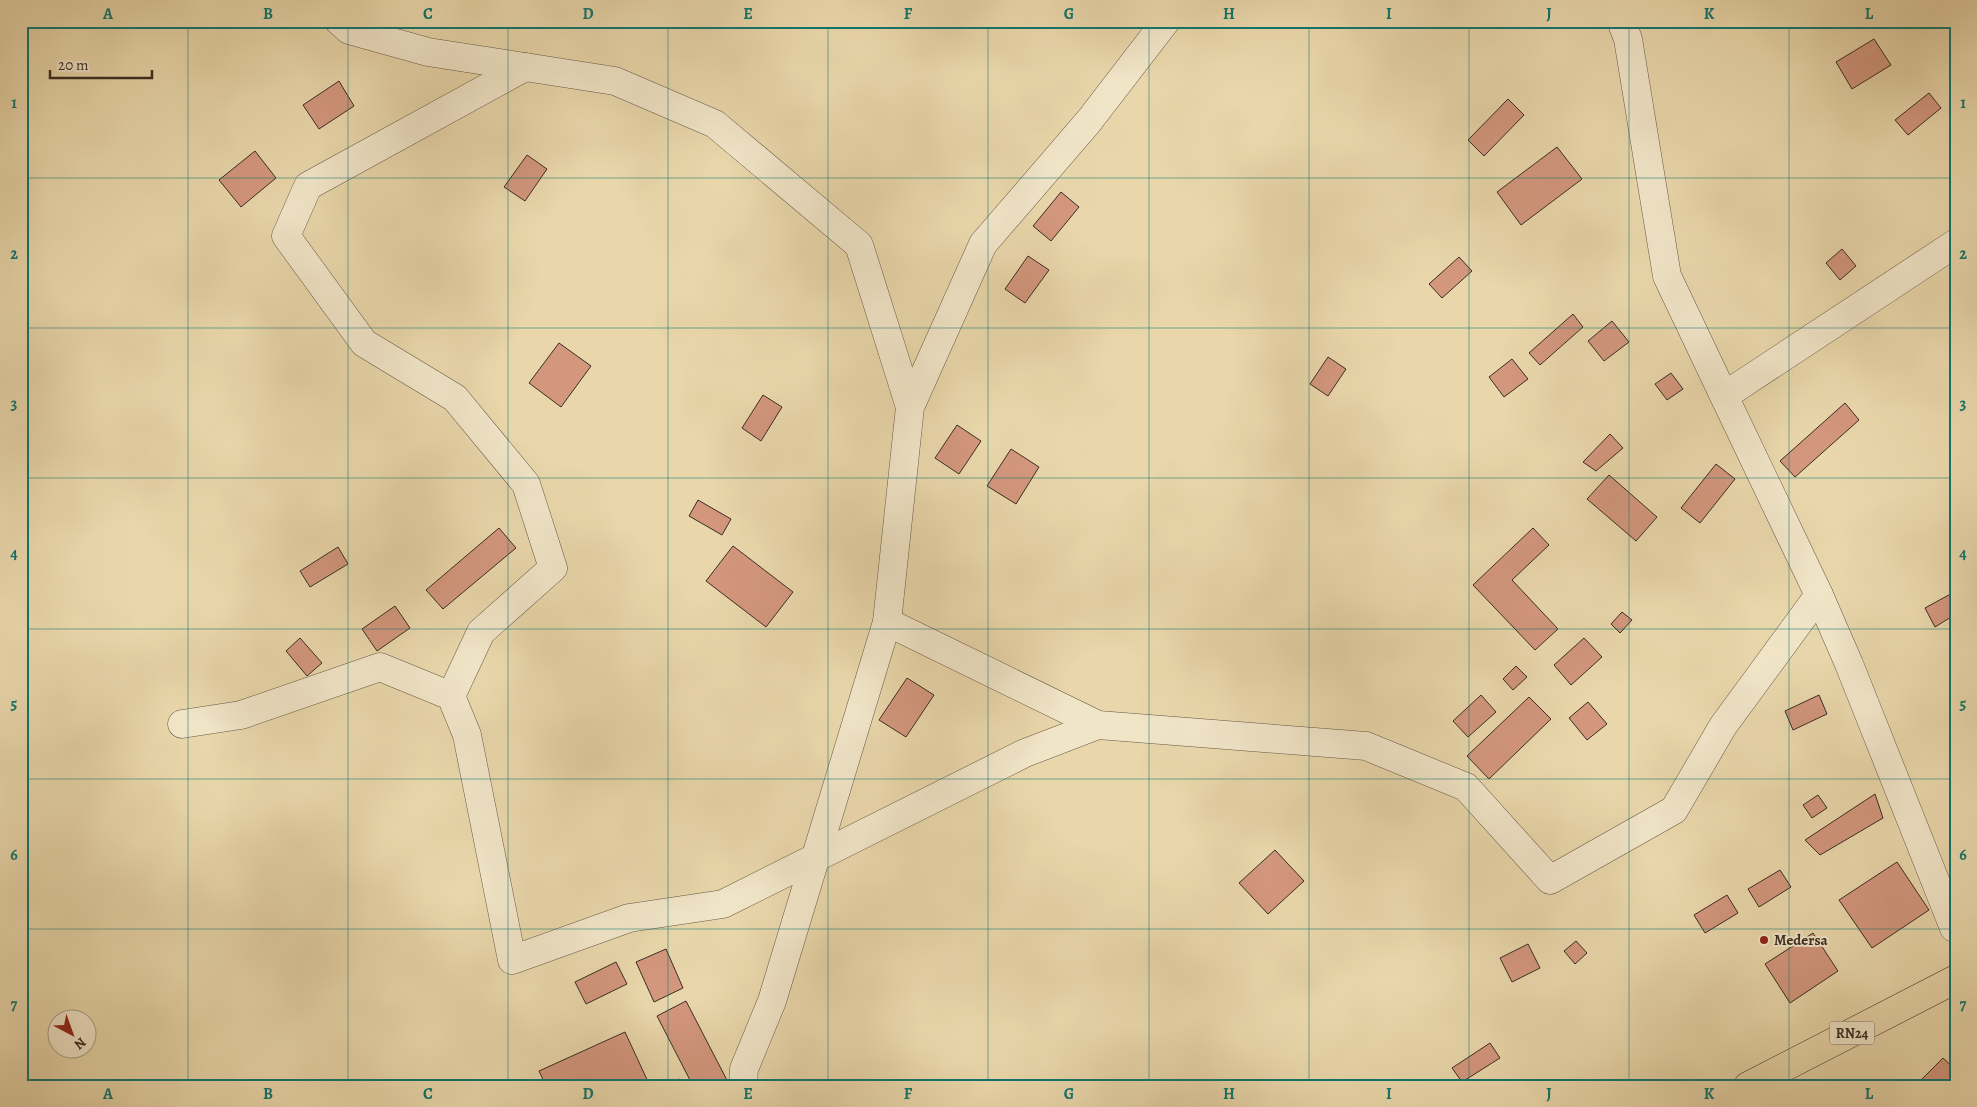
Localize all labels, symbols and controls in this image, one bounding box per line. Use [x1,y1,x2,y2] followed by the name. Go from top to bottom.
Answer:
[102,3,114,25] text: A
[263,3,273,25] text: B
[423,3,433,25] text: C
[582,3,594,25] text: D
[743,3,753,25] text: E
[904,3,913,25] text: F
[1064,3,1074,25] text: G
[1223,3,1235,25] text: H
[1386,3,1392,25] text: I
[1546,3,1552,25] text: J
[1704,3,1715,25] text: K
[1865,3,1874,25] text: L
[50,48,152,80] scale bar
[58,55,89,75] text: 20 m
[11,92,17,114] text: 1
[1960,92,1966,114] text: 1
[10,243,18,265] text: 2
[1959,243,1967,265] text: 2
[11,393,18,415] text: 3
[1960,393,1967,415] text: 3
[10,543,18,565] text: 4
[1959,543,1967,565] text: 4
[11,693,18,715] text: 5
[1960,693,1967,715] text: 5
[10,844,18,866] text: 6
[1959,844,1967,866] text: 6
[1774,930,1829,950] place label: Medersa
[1758,934,1770,946] marker: Medersa
[11,994,18,1016] text: 7
[1960,994,1967,1016] text: 7
[48,1010,98,1060] north arrow
[1830,1021,1874,1044] road number: RN24
[70,1033,90,1054] text: N
[102,1083,114,1105] text: A
[263,1083,273,1105] text: B
[423,1083,433,1105] text: C
[582,1083,594,1105] text: D
[743,1083,753,1105] text: E
[904,1083,913,1105] text: F
[1064,1083,1074,1105] text: G
[1223,1083,1235,1105] text: H
[1386,1083,1392,1105] text: I
[1546,1083,1552,1105] text: J
[1704,1083,1715,1105] text: K
[1865,1083,1874,1105] text: L

